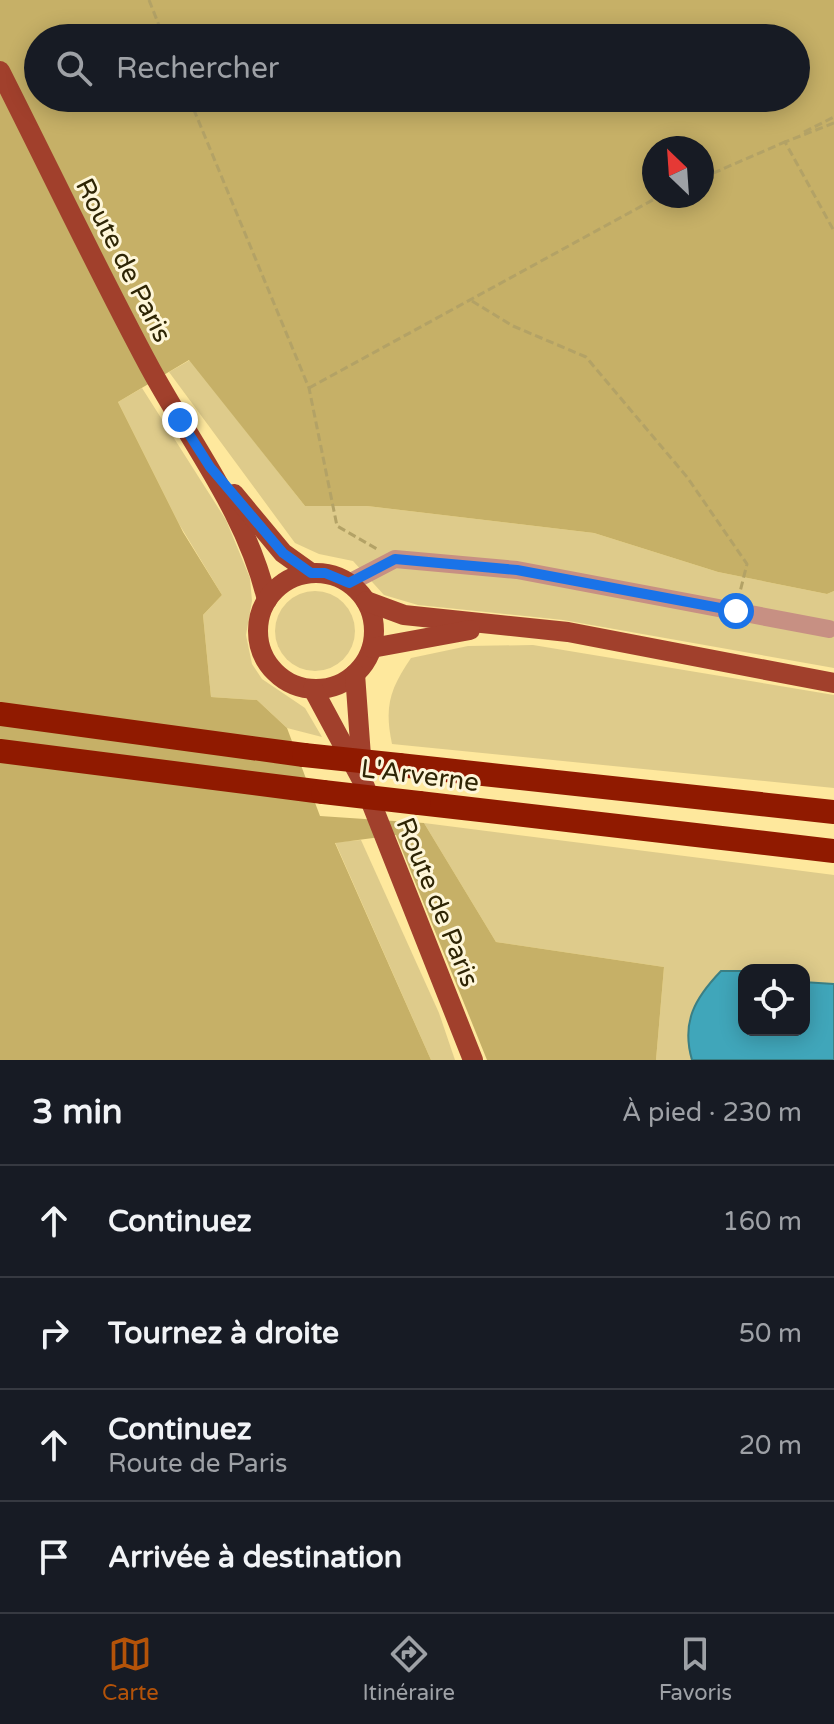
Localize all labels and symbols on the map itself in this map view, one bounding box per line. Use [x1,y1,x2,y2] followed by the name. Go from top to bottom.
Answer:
[642,136,714,208] north arrow
[69,173,178,347] street label: Route de Paris
[162,402,198,438] route end
[718,593,754,629] route start
[359,753,481,798] street label: L'Arverne
[390,813,486,991] street label: Route de Paris

